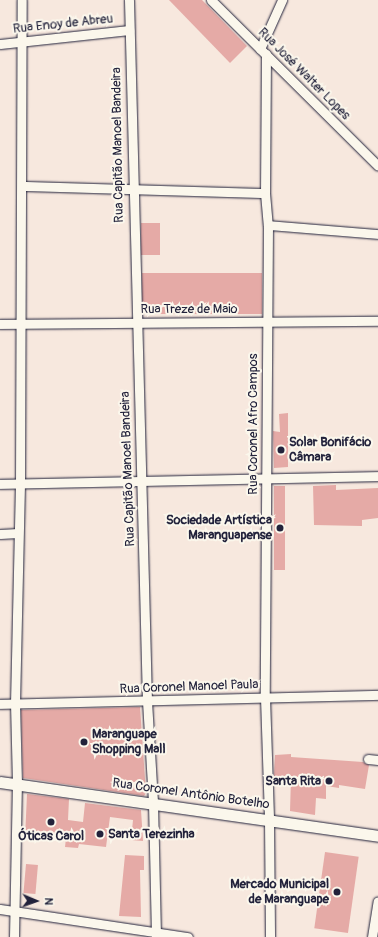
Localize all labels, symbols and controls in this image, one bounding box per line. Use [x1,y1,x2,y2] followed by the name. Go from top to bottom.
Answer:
[12,11,114,37] street label: Rua Enoy de Abreu
[255,25,353,123] street label: Rua José Walter Lopes
[109,67,127,223] street label: Rua Capitão Manoel Bandeira
[141,301,237,317] street label: Rua Treze de Maio
[245,353,261,495] street label: Rua Coronel Afro Campos
[117,391,139,547] street label: Rua Capitão Manoel Bandeira
[289,435,371,466] place label: Solar Bonifácio Câmara
[276,445,286,455] marker: Solar Bonifácio Câmara
[166,513,272,544] place label: Sociedade Artística Maranguapense
[275,523,285,533] marker: Sociedade Artística Maranguapense
[119,677,259,697] street label: Rua Coronel Manoel Paula
[92,727,166,758] place label: Maranguape Shopping Mall
[79,737,89,747] marker: Maranguape Shopping Mall
[265,773,321,789] place label: Santa Rita
[111,775,271,813] street label: Rua Coronel Antônio Botelho
[324,776,334,786] marker: Santa Rita
[46,817,56,827] marker: Óticas Carol
[108,826,195,842] place label: Santa Terezinha
[18,828,84,844] place label: Óticas Carol
[95,829,105,839] marker: Santa Terezinha
[230,877,329,908] place label: Mercado Municipal de Maranguape
[16,881,56,921] north arrow
[332,887,342,897] marker: Mercado Municipal de Maranguape
[42,897,55,905] text: N

